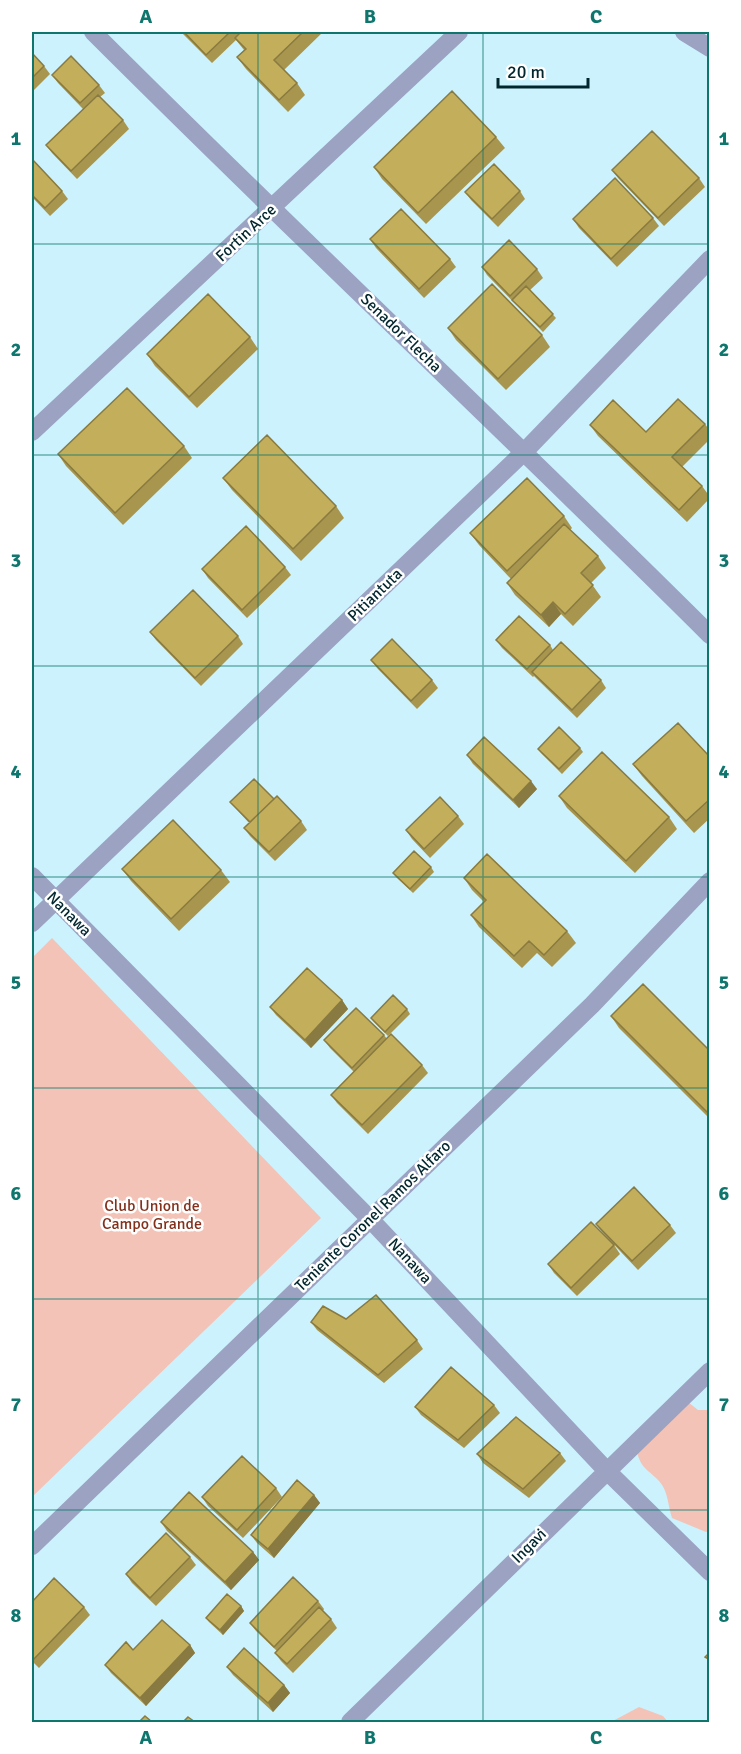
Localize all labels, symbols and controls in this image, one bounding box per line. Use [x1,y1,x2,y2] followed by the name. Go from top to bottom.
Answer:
[140,4,153,29] text: A
[364,4,376,29] text: B
[590,4,602,29] text: C
[498,51,588,89] scale bar
[507,61,545,83] text: 20 m
[11,126,22,151] text: 1
[719,126,730,151] text: 1
[212,200,280,266] street label: Fortin Arce
[356,289,446,377] street label: Senador Flecha
[11,337,21,362] text: 2
[719,337,729,362] text: 2
[11,548,21,573] text: 3
[719,548,729,573] text: 3
[343,564,407,626] street label: Pitiantuta
[11,759,22,784] text: 4
[719,759,730,784] text: 4
[42,887,96,941] street label: Nanawa
[11,970,21,995] text: 5
[719,970,729,995] text: 5
[291,1136,455,1296] street label: Teniente Coronel Ramos Alfaro
[11,1181,22,1206] text: 6
[719,1181,730,1206] text: 6
[102,1196,202,1234] park label: Club Union de Campo Grande
[384,1234,436,1288] street label: Nanawa
[11,1392,22,1417] text: 7
[719,1392,730,1417] text: 7
[507,1524,551,1568] street label: Ingavi
[11,1603,22,1628] text: 8
[719,1603,730,1628] text: 8
[140,1725,153,1750] text: A
[364,1725,376,1750] text: B
[590,1725,602,1750] text: C

